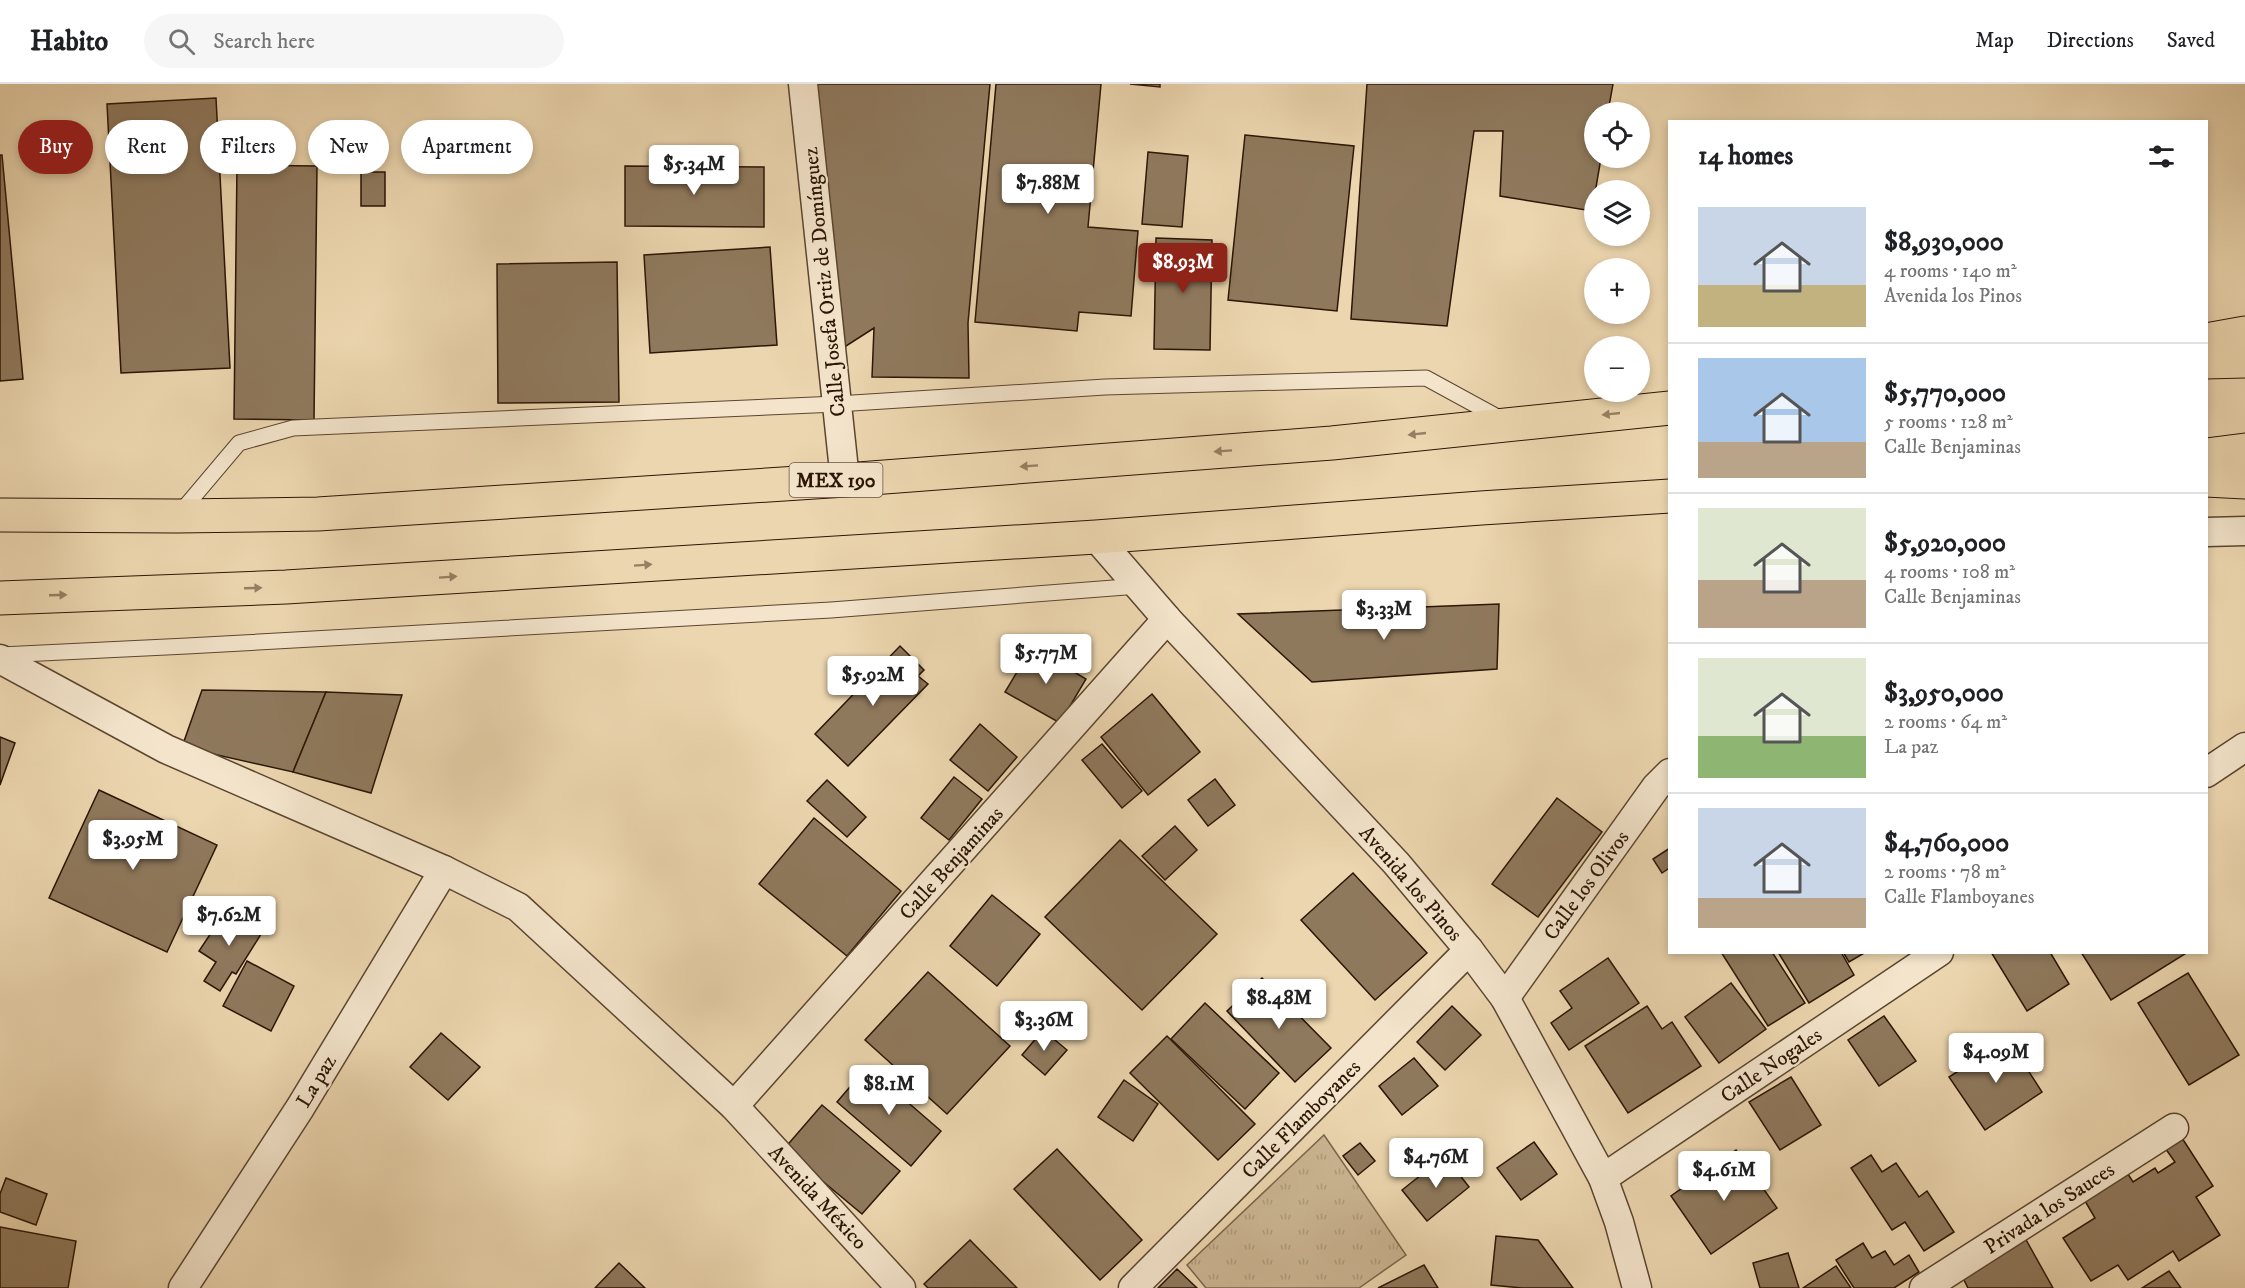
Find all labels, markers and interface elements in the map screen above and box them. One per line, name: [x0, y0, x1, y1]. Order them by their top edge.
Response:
search box: [144, 14, 564, 68]
text: Habito: [30, 24, 108, 59]
icon: search: [165, 25, 198, 58]
text: Search here: [213, 28, 315, 55]
text: Map: [1975, 28, 2014, 54]
text: Directions: [2047, 28, 2134, 54]
text: Saved: [2167, 28, 2215, 54]
map controls: [1584, 102, 1650, 402]
button: locate: [1584, 102, 1650, 168]
chip: Buy: [18, 120, 93, 174]
chip: Rent: [105, 120, 188, 174]
chip: Filters: [200, 120, 296, 174]
chip: New: [308, 120, 389, 174]
chip: Apartment: [401, 120, 533, 174]
text: 14 homes: [1698, 140, 1793, 173]
icon: filters: [2145, 140, 2178, 173]
pin: $5.34M: [645, 145, 743, 196]
street label: Calle Josefa Ortiz de Domínguez: [798, 146, 852, 418]
text: $5.34M: [663, 152, 725, 177]
pin: $7.88M: [999, 164, 1097, 215]
text: $7.88M: [1016, 171, 1080, 196]
button: layers: [1584, 180, 1650, 246]
text: $8,930,000: [1884, 226, 2004, 259]
icon: home: [1746, 231, 1818, 303]
pin: $8.93M: [1134, 243, 1232, 294]
text: $8.93M: [1152, 250, 1214, 275]
button: +: [1584, 258, 1650, 324]
text: 4 rooms · 140 m²: [1884, 259, 2017, 284]
text: Avenida los Pinos: [1884, 284, 2022, 309]
button: −: [1584, 336, 1650, 402]
text: $5,770,000: [1884, 377, 2006, 410]
icon: home: [1746, 382, 1818, 454]
one-way arrow: [1602, 409, 1621, 418]
text: 5 rooms · 128 m²: [1884, 410, 2013, 435]
one-way arrow: [1408, 429, 1427, 439]
text: Calle Benjaminas: [1884, 435, 2021, 460]
one-way arrow: [1214, 446, 1233, 456]
one-way arrow: [1019, 461, 1038, 471]
road number: MEX 190: [790, 463, 882, 497]
text: $5,920,000: [1884, 527, 2006, 560]
icon: home: [1746, 532, 1818, 604]
one-way arrow: [633, 560, 652, 570]
text: 4 rooms · 108 m²: [1884, 560, 2015, 585]
one-way arrow: [439, 572, 458, 582]
one-way arrow: [244, 584, 263, 593]
text: Calle Benjaminas: [1884, 585, 2021, 610]
pin: $3.33M: [1335, 590, 1433, 641]
one-way arrow: [49, 591, 68, 600]
text: $3.33M: [1356, 597, 1412, 622]
pin: $5.77M: [997, 634, 1095, 685]
text: $5.77M: [1014, 641, 1078, 666]
pin: $5.92M: [824, 656, 922, 707]
text: $5.92M: [841, 663, 905, 688]
text: $3,950,000: [1884, 677, 2004, 710]
icon: home: [1746, 682, 1818, 754]
text: 2 rooms · 64 m²: [1884, 710, 2007, 735]
text: La paz: [1884, 735, 1938, 760]
street label: Calle Benjaminas: [894, 802, 1009, 926]
pin: $3.95M: [84, 820, 182, 871]
street label: Avenida los Pinos: [1353, 820, 1468, 947]
street label: Calle los Olivos: [1538, 826, 1635, 946]
text: $3.95M: [102, 827, 164, 852]
text: $4,760,000: [1884, 827, 2009, 860]
icon: home: [1746, 832, 1818, 904]
text: 2 rooms · 78 m²: [1884, 860, 2006, 885]
text: Calle Flamboyanes: [1884, 885, 2034, 910]
pin: $7.62M: [180, 896, 278, 947]
text: $7.62M: [197, 903, 261, 928]
pin: $8.48M: [1230, 979, 1328, 1030]
text: $8.48M: [1246, 986, 1312, 1011]
pin: $3.36M: [995, 1001, 1093, 1052]
text: $3.36M: [1014, 1008, 1074, 1033]
street label: Calle Nogales: [1716, 1022, 1827, 1109]
pin: $4.09M: [1947, 1033, 2045, 1084]
text: $4.09M: [1963, 1040, 2029, 1065]
street label: La paz: [291, 1050, 343, 1113]
street label: Calle Flamboyanes: [1237, 1055, 1367, 1185]
pin: $8.1M: [847, 1065, 931, 1116]
text: $8.1M: [863, 1072, 915, 1097]
pin: $4.76M: [1387, 1138, 1485, 1189]
street label: Avenida México: [762, 1140, 872, 1255]
text: $4.76M: [1403, 1145, 1469, 1170]
pin: $4.61M: [1675, 1151, 1773, 1202]
street label: Privada los Sauces: [1979, 1157, 2120, 1261]
text: $4.61M: [1692, 1158, 1756, 1183]

